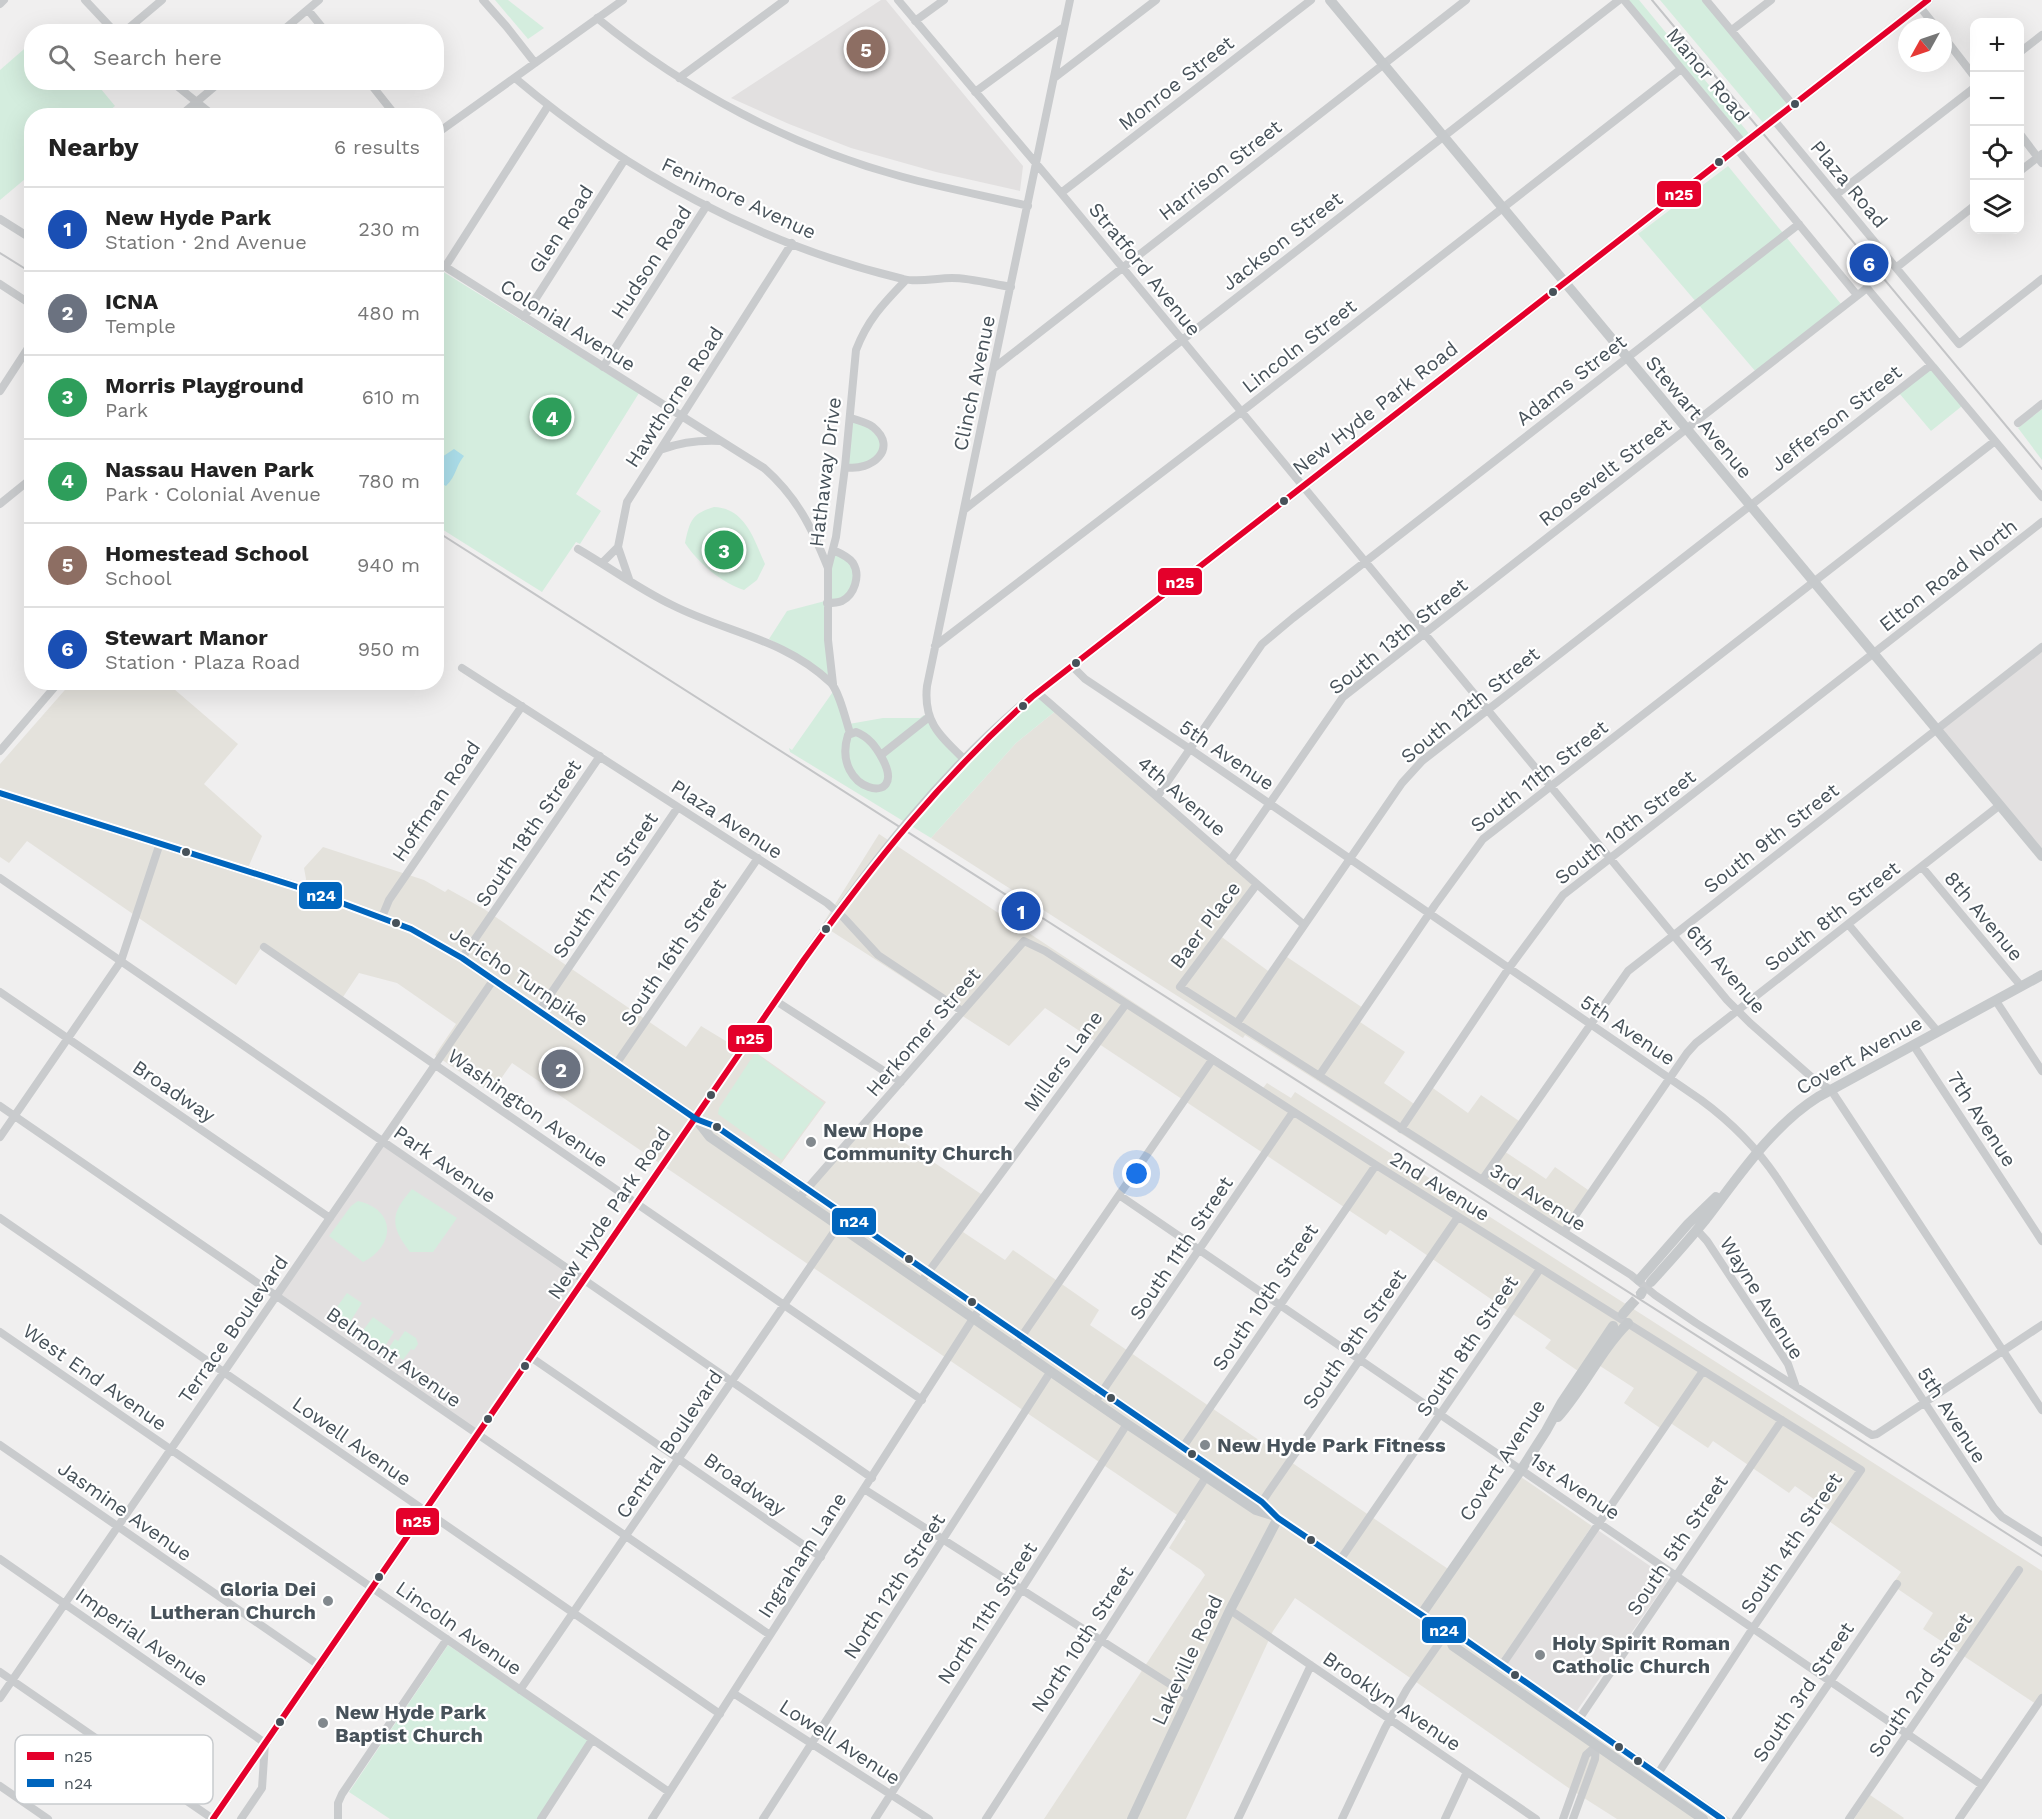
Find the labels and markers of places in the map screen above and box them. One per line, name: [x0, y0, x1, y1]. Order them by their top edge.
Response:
pin: 5: [846, 26, 886, 72]
unlabelled marker: [1789, 98, 1801, 110]
unlabelled marker: [1713, 156, 1725, 168]
pin: 6: [1850, 240, 1888, 286]
unlabelled marker: [1547, 286, 1559, 298]
pin: 4: [532, 394, 572, 440]
unlabelled marker: [1278, 495, 1290, 507]
pin: 3: [704, 528, 744, 572]
unlabelled marker: [1070, 657, 1082, 669]
unlabelled marker: [1017, 700, 1029, 712]
unlabelled marker: [180, 846, 192, 858]
pin: 1: [1002, 888, 1040, 934]
unlabelled marker: [390, 917, 402, 929]
unlabelled marker: [820, 923, 832, 935]
pin: 2: [542, 1046, 580, 1092]
unlabelled marker: [705, 1089, 717, 1101]
place label: New Hope Community Church: [823, 1118, 1013, 1165]
unlabelled marker: [711, 1121, 723, 1133]
marker: New Hope Community Church: [804, 1135, 818, 1149]
unlabelled marker: [903, 1253, 915, 1265]
unlabelled marker: [966, 1296, 978, 1308]
unlabelled marker: [519, 1360, 531, 1372]
unlabelled marker: [1105, 1392, 1117, 1404]
unlabelled marker: [482, 1413, 494, 1425]
place label: New Hyde Park Fitness: [1217, 1433, 1446, 1457]
marker: New Hyde Park Fitness: [1198, 1438, 1212, 1452]
unlabelled marker: [1186, 1448, 1198, 1460]
unlabelled marker: [1305, 1534, 1317, 1546]
unlabelled marker: [373, 1571, 385, 1583]
place label: Gloria Dei Lutheran Church: [150, 1577, 316, 1624]
marker: Gloria Dei Lutheran Church: [321, 1594, 335, 1608]
place label: Holy Spirit Roman Catholic Church: [1552, 1631, 1730, 1678]
marker: Holy Spirit Roman Catholic Church: [1533, 1648, 1547, 1662]
unlabelled marker: [1509, 1669, 1521, 1681]
place label: New Hyde Park Baptist Church: [335, 1700, 487, 1747]
unlabelled marker: [274, 1716, 286, 1728]
marker: New Hyde Park Baptist Church: [316, 1716, 330, 1730]
unlabelled marker: [1613, 1741, 1625, 1753]
unlabelled marker: [1632, 1755, 1644, 1767]

